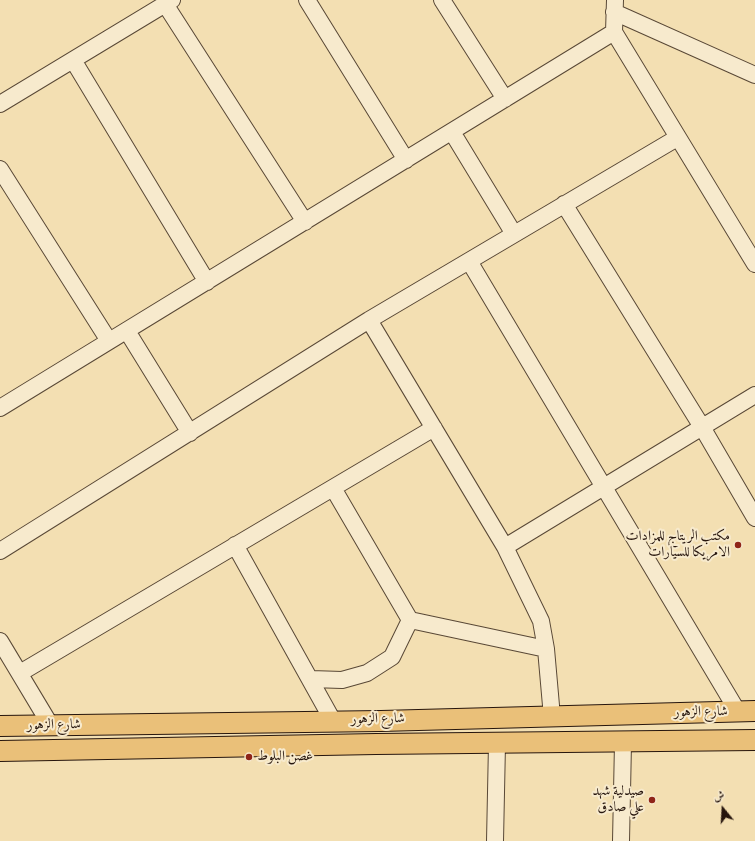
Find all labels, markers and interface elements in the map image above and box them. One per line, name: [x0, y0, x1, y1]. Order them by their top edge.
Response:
place label: مكتب الريتاج للمزادات الامريكا للسيارات: [626, 529, 730, 562]
marker: مكتب الريتاج للمزادات الامريكا للسيارات: [733, 540, 743, 550]
street label: شارع الزهور: [674, 704, 728, 722]
street label: شارع الزهور: [351, 711, 405, 729]
street label: شارع الزهور: [27, 717, 81, 735]
place label: غصن البلوط: [257, 749, 313, 765]
marker: غصن البلوط: [244, 752, 254, 762]
place label: صيدلية شهد علي صادق: [592, 784, 644, 816]
text: ش: [712, 788, 727, 806]
north arrow: [703, 789, 743, 829]
marker: صيدلية شهد علي صادق: [647, 795, 657, 805]

